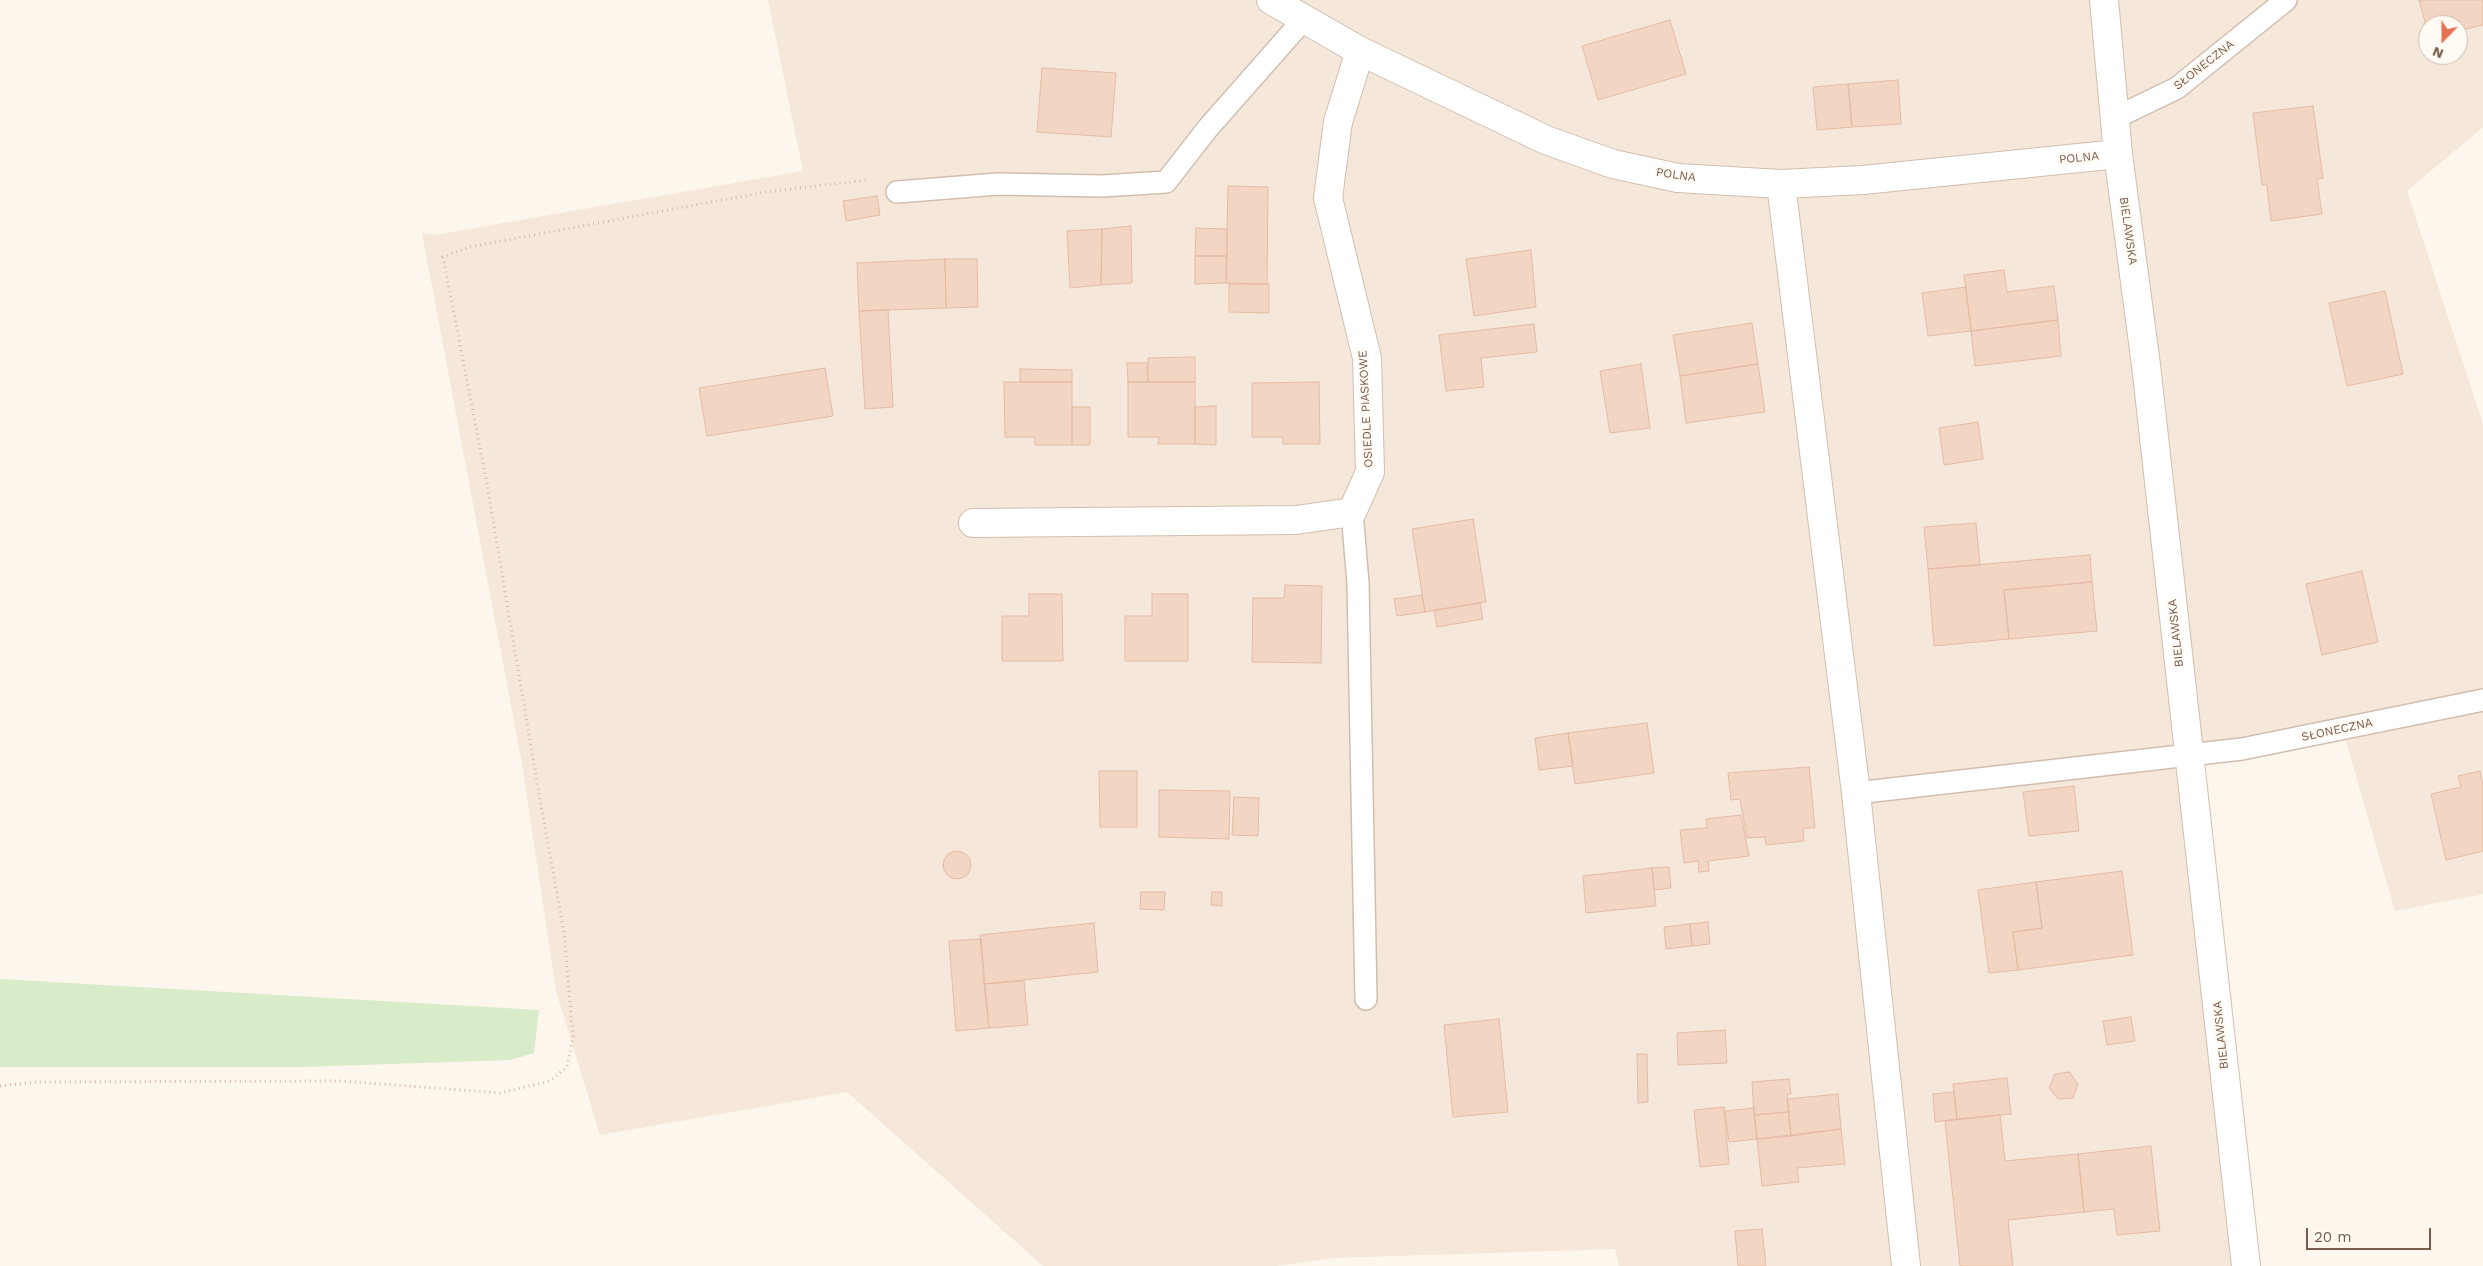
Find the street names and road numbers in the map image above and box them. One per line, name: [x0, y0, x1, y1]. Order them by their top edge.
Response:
street label: SŁONECZNA: [2171, 37, 2237, 93]
street label: POLNA: [2058, 149, 2100, 167]
street label: POLNA: [1655, 165, 1697, 185]
street label: BIELAWSKA: [2116, 196, 2140, 266]
street label: OSIEDLE PIASKOWE: [1356, 350, 1376, 468]
street label: BIELAWSKA: [2165, 598, 2187, 668]
street label: SŁONECZNA: [2300, 715, 2374, 745]
street label: BIELAWSKA: [2210, 1000, 2232, 1070]

